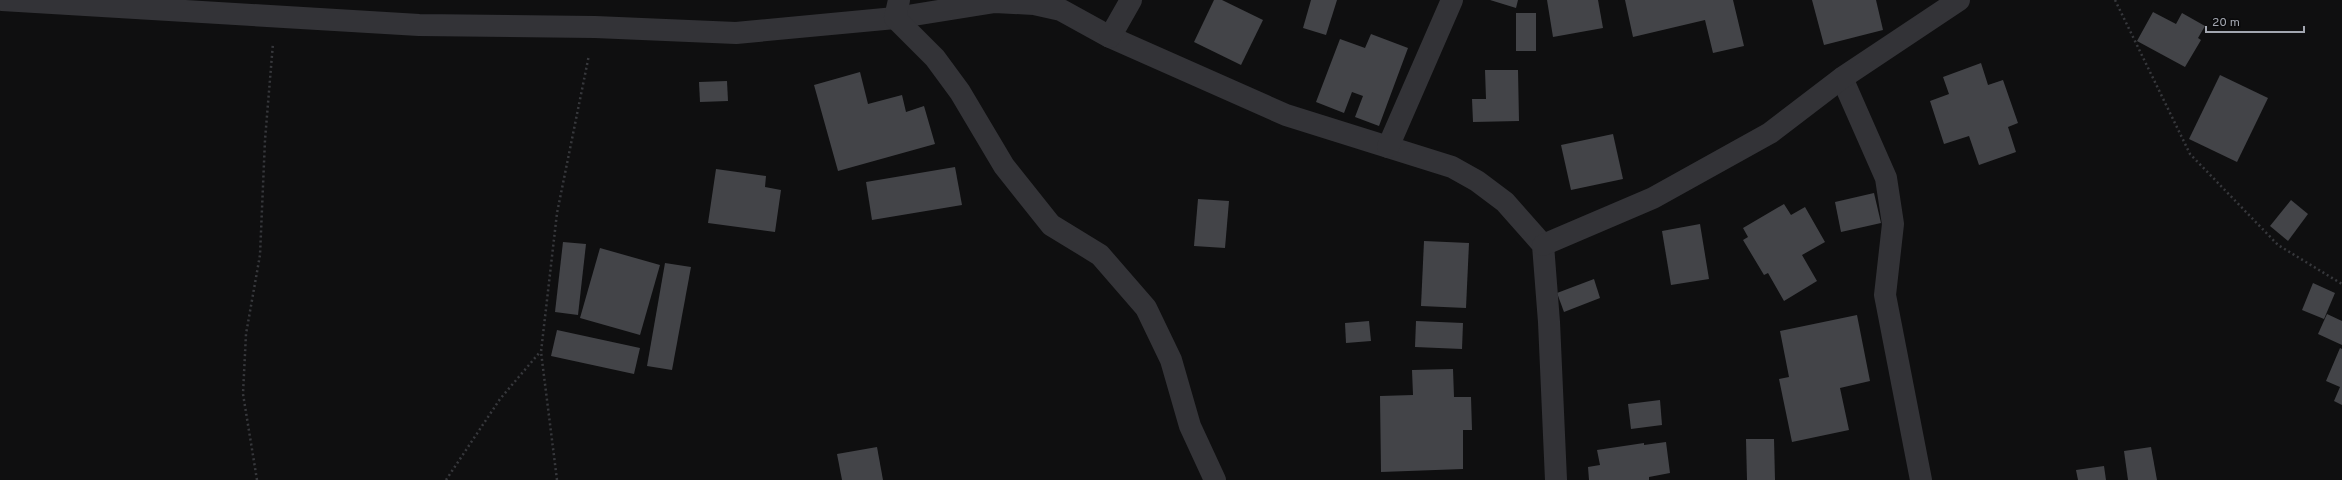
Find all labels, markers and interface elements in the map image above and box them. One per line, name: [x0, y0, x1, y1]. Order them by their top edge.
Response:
scale bar: [2206, 8, 2304, 34]
text: 20 m: [2212, 15, 2240, 31]

